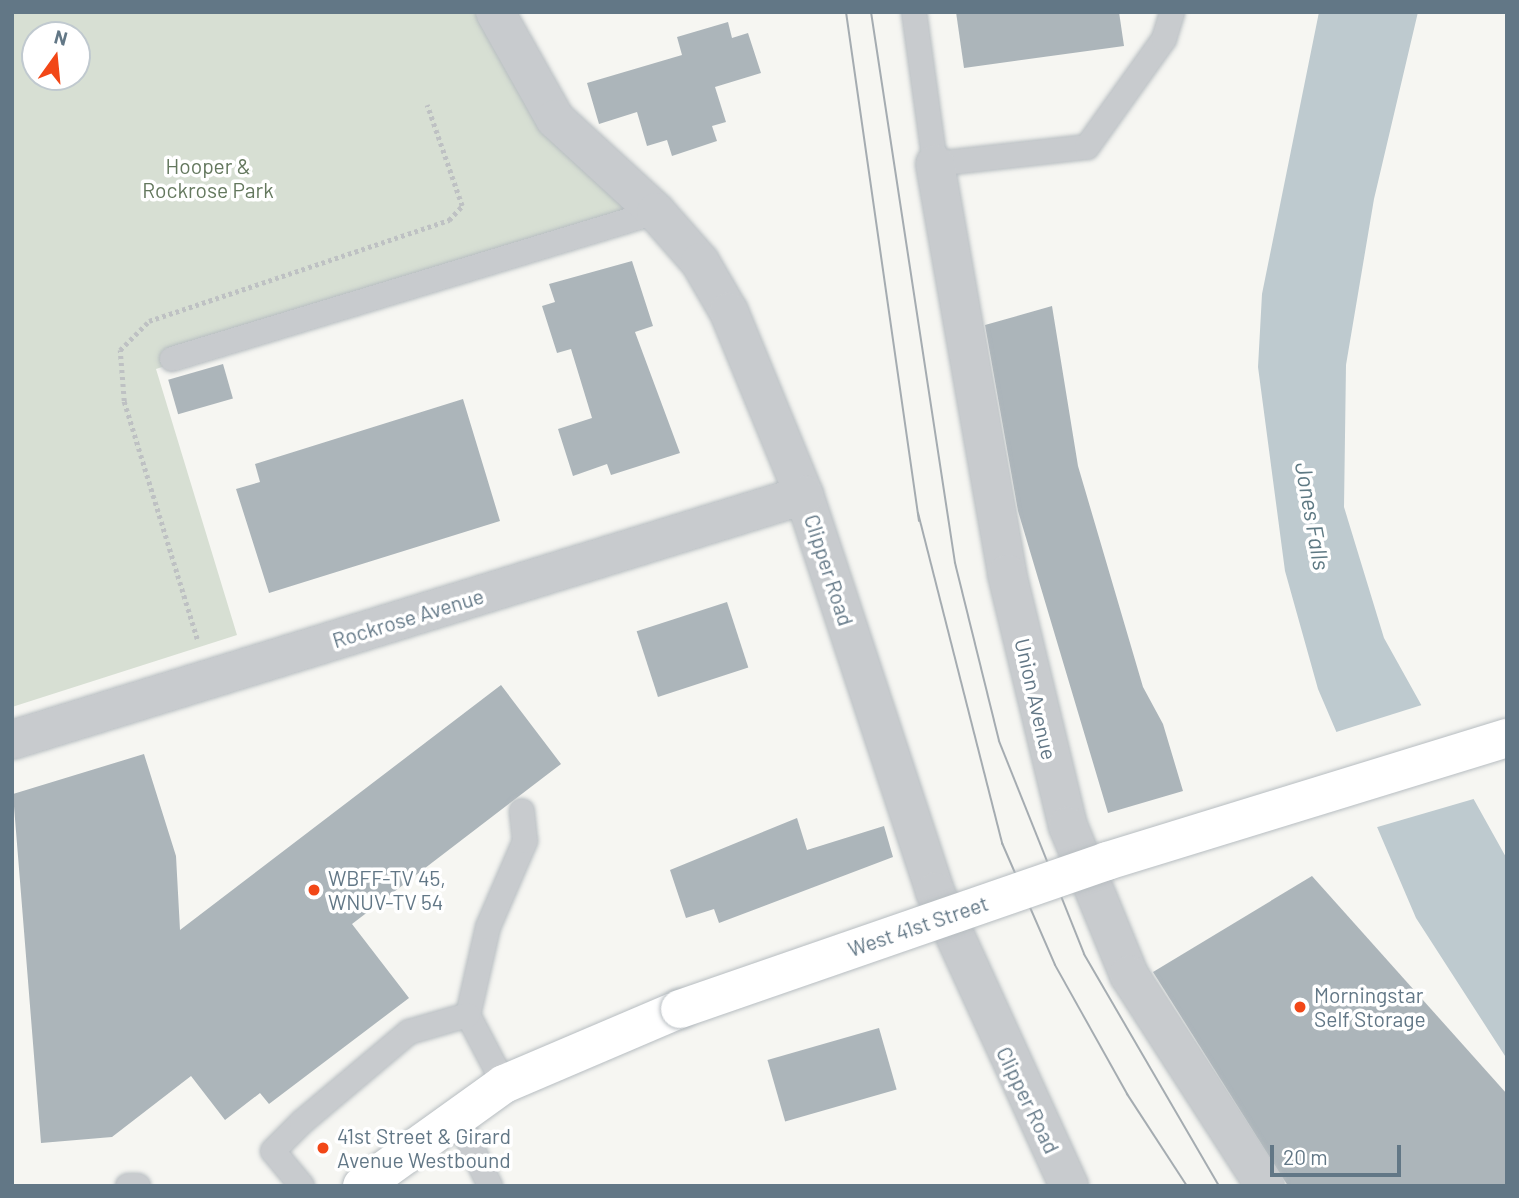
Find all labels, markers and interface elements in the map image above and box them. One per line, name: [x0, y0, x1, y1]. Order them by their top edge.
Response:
north arrow: [21, 21, 91, 91]
text: N: [52, 24, 70, 50]
park label: Hooper & Rockrose Park: [142, 153, 274, 203]
water label: Jones Falls: [1290, 460, 1336, 572]
street label: Clipper Road: [799, 511, 859, 629]
street label: Rockrose Avenue: [329, 583, 487, 653]
street label: Union Avenue: [1010, 636, 1062, 762]
place label: WBFF-TV 45, WNUV-TV 54: [328, 865, 446, 915]
marker: WBFF-TV 45, WNUV-TV 54: [306, 882, 322, 898]
street label: West 41st Street: [845, 890, 991, 962]
place label: Morningstar Self Storage: [1314, 982, 1426, 1032]
marker: Morningstar Self Storage: [1292, 999, 1308, 1015]
street label: Clipper Road: [991, 1043, 1065, 1157]
place label: 41st Street & Girard Avenue Westbound: [337, 1123, 511, 1173]
scale bar: [1274, 1132, 1405, 1176]
marker: 41st Street & Girard Avenue Westbound: [315, 1140, 331, 1156]
text: 20 m: [1283, 1144, 1328, 1169]

